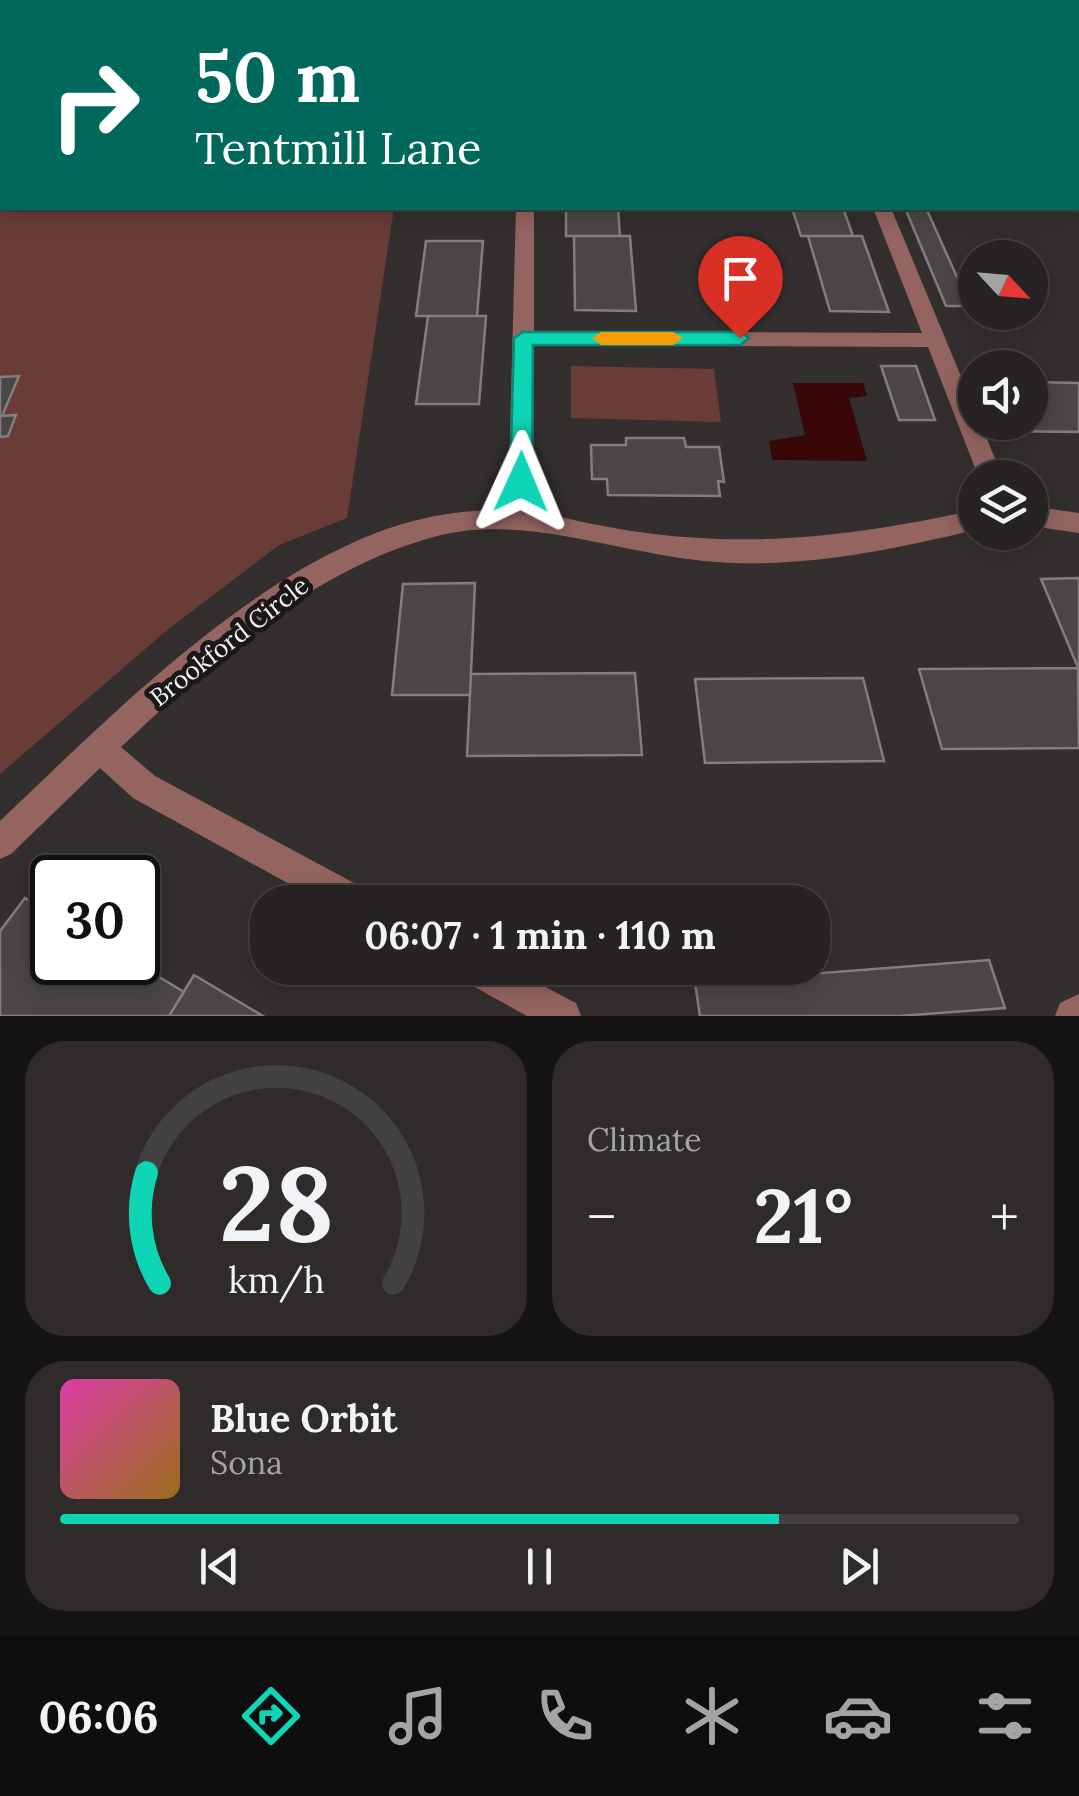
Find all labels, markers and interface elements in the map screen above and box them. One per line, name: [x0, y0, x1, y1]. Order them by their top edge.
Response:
text: 50 m: [195, 32, 360, 121]
icon: right: [30, 40, 160, 170]
text: Tentmill Lane: [195, 119, 481, 176]
pin: [698, 236, 783, 339]
north arrow: [958, 240, 1048, 330]
map controls: [958, 240, 1048, 550]
icon: arrive: [713, 251, 768, 306]
button: sound: [958, 350, 1048, 440]
position arrow: [469, 430, 573, 534]
button: layers: [958, 460, 1048, 550]
street label: Brookford Circle: [143, 569, 315, 713]
speed limit sign: 30: [30, 855, 160, 985]
text: 06:07 · 1 min · 110 m: [364, 911, 716, 959]
text: Climate: [587, 1119, 702, 1160]
text: 28: [219, 1136, 333, 1269]
text: 21°: [753, 1168, 853, 1264]
text: −: [587, 1182, 616, 1252]
text: +: [990, 1182, 1019, 1252]
text: km/h: [228, 1257, 324, 1303]
text: Blue Orbit: [210, 1394, 397, 1442]
text: Sona: [210, 1442, 283, 1483]
icon: previous: [192, 1539, 247, 1594]
icon: pause: [512, 1539, 567, 1594]
icon: next: [832, 1539, 887, 1594]
icon: directions: [236, 1681, 306, 1751]
icon: music: [383, 1681, 453, 1751]
icon: phone: [530, 1681, 600, 1751]
icon: climate: [677, 1681, 747, 1751]
icon: car: [823, 1681, 893, 1751]
icon: filters: [970, 1681, 1040, 1751]
text: 06:06: [38, 1688, 159, 1745]

